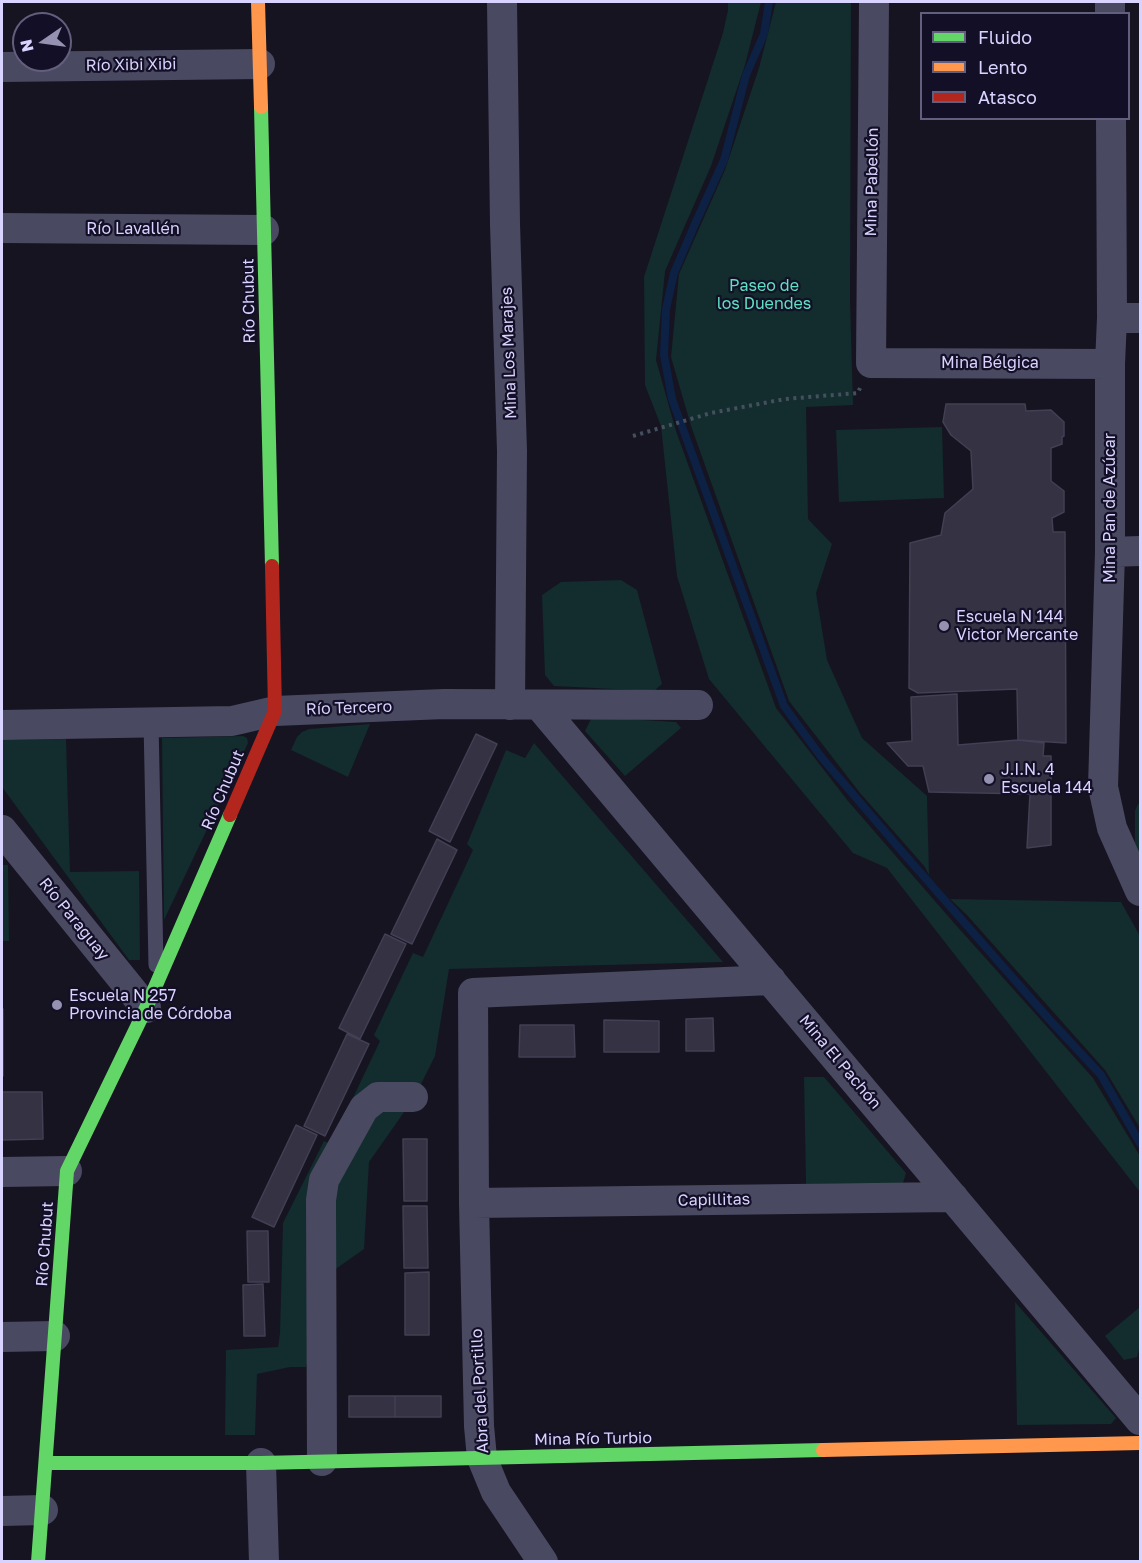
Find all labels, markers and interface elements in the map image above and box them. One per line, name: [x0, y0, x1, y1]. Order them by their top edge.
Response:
north arrow: [12, 12, 72, 72]
legend: [920, 12, 1130, 120]
text: Fluido: [978, 26, 1032, 48]
text: N: [15, 37, 38, 54]
street label: Río Xibi Xibi: [85, 55, 177, 75]
text: Lento: [978, 56, 1027, 78]
text: Atasco: [978, 86, 1037, 108]
street label: Mina Pabellón: [861, 127, 883, 237]
street label: Río Lavallén: [86, 219, 180, 239]
street label: Río Chubut: [239, 258, 259, 344]
park label: Paseo de los Duendes: [717, 276, 811, 314]
street label: Mina Los Marajes: [497, 287, 521, 419]
street label: Mina Bélgica: [941, 353, 1039, 373]
street label: Mina Pan de Azúcar: [1100, 433, 1120, 583]
place label: Escuela N 144 Victor Mercante: [956, 607, 1078, 645]
marker: Escuela N 144 Victor Mercante: [937, 619, 951, 633]
street label: Río Tercero: [306, 697, 392, 719]
street label: Río Chubut: [198, 747, 248, 833]
place label: J.I.N. 4 Escuela 144: [1001, 760, 1092, 798]
marker: J.I.N. 4 Escuela 144: [982, 772, 996, 786]
street label: Río Paraguay: [35, 874, 113, 964]
place label: Escuela N 257 Provincia de Córdoba: [69, 986, 232, 1024]
marker: Escuela N 257 Provincia de Córdoba: [50, 998, 64, 1012]
street label: Mina El Pachón: [795, 1011, 885, 1113]
street label: Capillitas: [678, 1190, 750, 1210]
street label: Río Chubut: [32, 1201, 58, 1287]
street label: Abra del Portillo: [467, 1328, 493, 1454]
street label: Mina Río Turbio: [534, 1428, 652, 1450]

